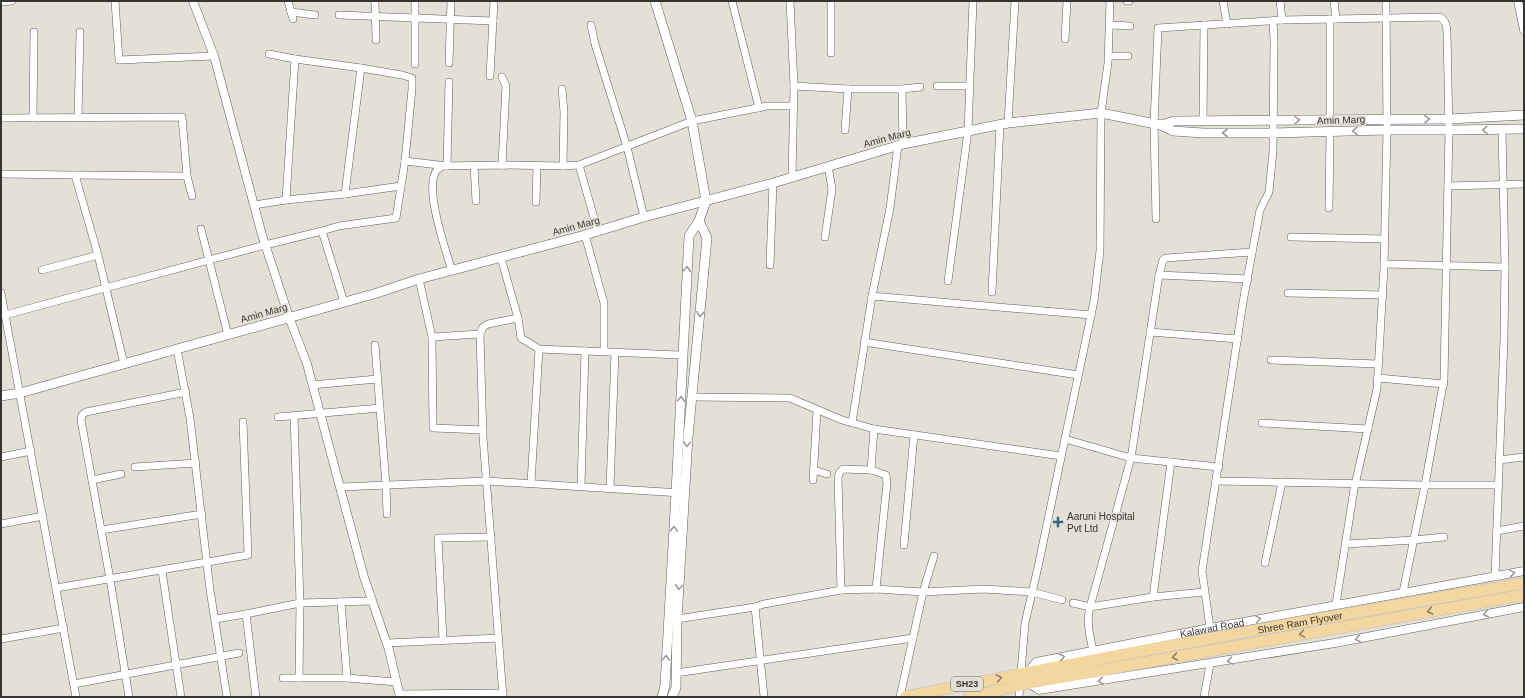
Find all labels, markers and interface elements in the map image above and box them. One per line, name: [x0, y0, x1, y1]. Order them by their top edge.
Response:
street label: Amin Marg: [1317, 114, 1365, 126]
one-way arrow: [1424, 115, 1430, 123]
one-way arrow: [1294, 116, 1300, 124]
street label: Amin Marg: [862, 126, 912, 150]
one-way arrow: [1482, 126, 1488, 134]
one-way arrow: [1352, 127, 1358, 135]
one-way arrow: [1222, 129, 1228, 137]
street label: Amin Marg: [551, 214, 601, 238]
one-way arrow: [683, 266, 691, 272]
street label: Amin Marg: [239, 301, 289, 325]
one-way arrow: [696, 311, 705, 317]
one-way arrow: [676, 396, 685, 402]
one-way arrow: [683, 441, 692, 447]
place label: Aaruni Hospital Pvt Ltd: [1067, 511, 1135, 534]
marker: Aaruni Hospital Pvt Ltd: [1052, 516, 1064, 528]
one-way arrow: [670, 526, 678, 532]
one-way arrow: [1509, 569, 1515, 578]
one-way arrow: [674, 584, 683, 591]
one-way arrow: [1427, 606, 1434, 615]
street label: Shree Ram Flyover: [1257, 609, 1344, 635]
one-way arrow: [1482, 609, 1489, 618]
one-way arrow: [1255, 615, 1262, 623]
street label: Kalawad Road: [1179, 616, 1245, 639]
one-way arrow: [1299, 629, 1306, 638]
one-way arrow: [1355, 634, 1361, 643]
one-way arrow: [1171, 653, 1178, 661]
one-way arrow: [1059, 654, 1065, 662]
one-way arrow: [662, 655, 671, 661]
one-way arrow: [1227, 656, 1233, 665]
one-way arrow: [995, 674, 1002, 683]
one-way arrow: [1098, 676, 1105, 685]
road number: SH23: [951, 677, 983, 691]

